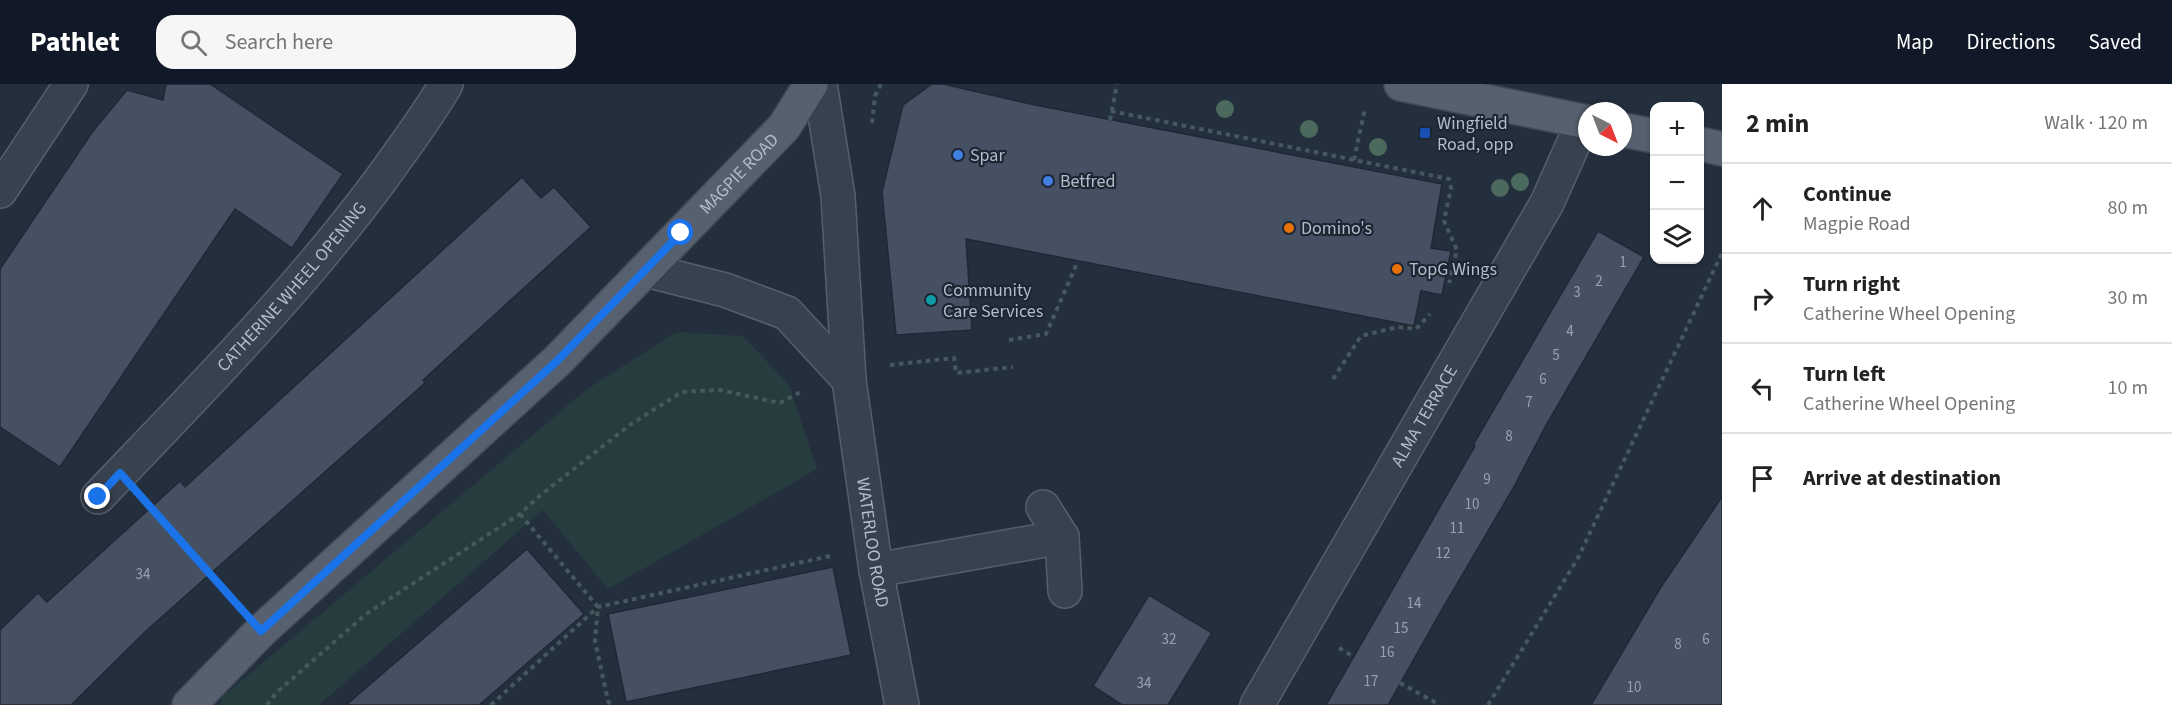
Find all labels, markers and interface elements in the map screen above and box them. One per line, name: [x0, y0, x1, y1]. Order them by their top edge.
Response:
search box: [156, 15, 576, 69]
text: Pathlet: [30, 22, 120, 62]
icon: search: [177, 26, 210, 59]
text: Search here: [225, 26, 333, 58]
text: Map: [1896, 27, 1934, 57]
text: Directions: [1967, 27, 2055, 57]
text: Saved: [2088, 27, 2142, 57]
north arrow: [1578, 102, 1632, 156]
map controls: [1650, 102, 1704, 264]
button: +: [1650, 102, 1704, 156]
text: 2 min: [1746, 105, 1809, 142]
text: Walk · 120 m: [2044, 109, 2148, 137]
place label: Wingfield Road, opp: [1437, 111, 1513, 157]
marker: Wingfield Road, opp: [1418, 126, 1432, 140]
street label: MAGPIE ROAD: [694, 128, 785, 220]
place label: Spar: [970, 143, 1005, 168]
marker: Spar: [951, 148, 965, 162]
button: −: [1650, 156, 1704, 210]
place label: Betfred: [1060, 169, 1116, 194]
marker: Betfred: [1041, 174, 1055, 188]
text: Continue: [1803, 178, 1892, 210]
icon: ahead: [1746, 192, 1779, 225]
text: 80 m: [2108, 194, 2148, 222]
street label: CATHERINE WHEEL OPENING: [211, 197, 373, 378]
button: layers: [1650, 210, 1704, 264]
text: Magpie Road: [1803, 210, 1911, 238]
place label: Domino's: [1301, 216, 1372, 241]
route start: [667, 219, 693, 245]
marker: Domino's: [1282, 221, 1296, 235]
house number: 1: [1619, 252, 1627, 273]
place label: TopG Wings: [1409, 257, 1497, 282]
marker: TopG Wings: [1390, 262, 1404, 276]
text: Turn right: [1803, 268, 1900, 300]
house number: 2: [1595, 271, 1603, 292]
place label: Community Care Services: [943, 278, 1043, 324]
house number: 3: [1573, 282, 1581, 303]
icon: right: [1746, 282, 1779, 315]
text: 30 m: [2108, 284, 2148, 312]
marker: Community Care Services: [924, 293, 938, 307]
text: Catherine Wheel Opening: [1803, 300, 2015, 328]
house number: 4: [1566, 321, 1574, 342]
house number: 5: [1552, 345, 1560, 366]
text: Turn left: [1803, 358, 1885, 390]
street label: ALMA TERRACE: [1385, 360, 1464, 472]
house number: 6: [1539, 369, 1547, 390]
icon: left: [1746, 372, 1779, 405]
text: 10 m: [2108, 374, 2148, 402]
text: Catherine Wheel Opening: [1803, 390, 2015, 418]
house number: 7: [1525, 392, 1533, 413]
house number: 8: [1505, 426, 1513, 447]
icon: arrive: [1746, 462, 1779, 495]
text: Arrive at destination: [1803, 462, 2001, 494]
house number: 9: [1483, 469, 1491, 490]
street label: WATERLOO ROAD: [850, 476, 895, 610]
route end: [84, 483, 110, 509]
house number: 10: [1465, 494, 1479, 515]
house number: 11: [1450, 518, 1464, 539]
house number: 12: [1436, 543, 1450, 564]
house number: 34: [136, 564, 151, 585]
house number: 14: [1407, 593, 1422, 614]
house number: 15: [1394, 618, 1408, 639]
house number: 32: [1162, 629, 1176, 650]
house number: 6: [1702, 629, 1710, 650]
house number: 8: [1674, 634, 1682, 655]
house number: 16: [1380, 642, 1394, 663]
house number: 17: [1364, 671, 1378, 692]
house number: 34: [1137, 673, 1152, 694]
house number: 10: [1627, 677, 1641, 698]

